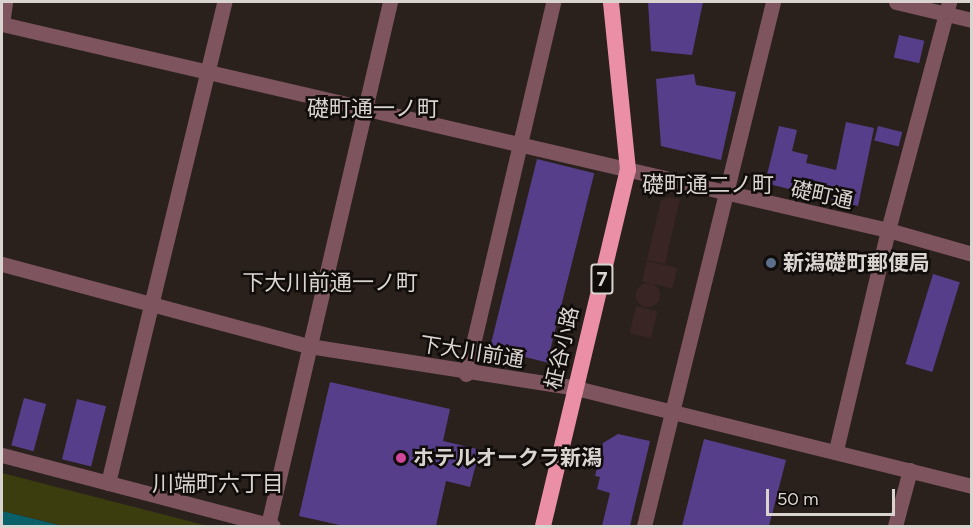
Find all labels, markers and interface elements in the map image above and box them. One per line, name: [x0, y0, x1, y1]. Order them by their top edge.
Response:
district label: 礎町通一ノ町: [307, 96, 439, 122]
district label: 礎町通二ノ町: [642, 172, 774, 198]
street label: 礎町通: [789, 176, 855, 214]
place label: 新潟礎町郵便局: [783, 250, 930, 276]
marker: 新潟礎町郵便局: [764, 256, 778, 270]
road number: 7: [590, 262, 614, 296]
district label: 下大川前通一ノ町: [242, 270, 418, 296]
street label: 柾谷小路: [540, 304, 584, 392]
street label: 下大川前通: [418, 331, 526, 373]
place label: ホテルオークラ新潟: [413, 445, 602, 471]
marker: ホテルオークラ新潟: [394, 451, 408, 465]
district label: 川端町六丁目: [152, 471, 284, 497]
scale bar: [769, 477, 898, 515]
text: 50 m: [777, 488, 819, 510]

